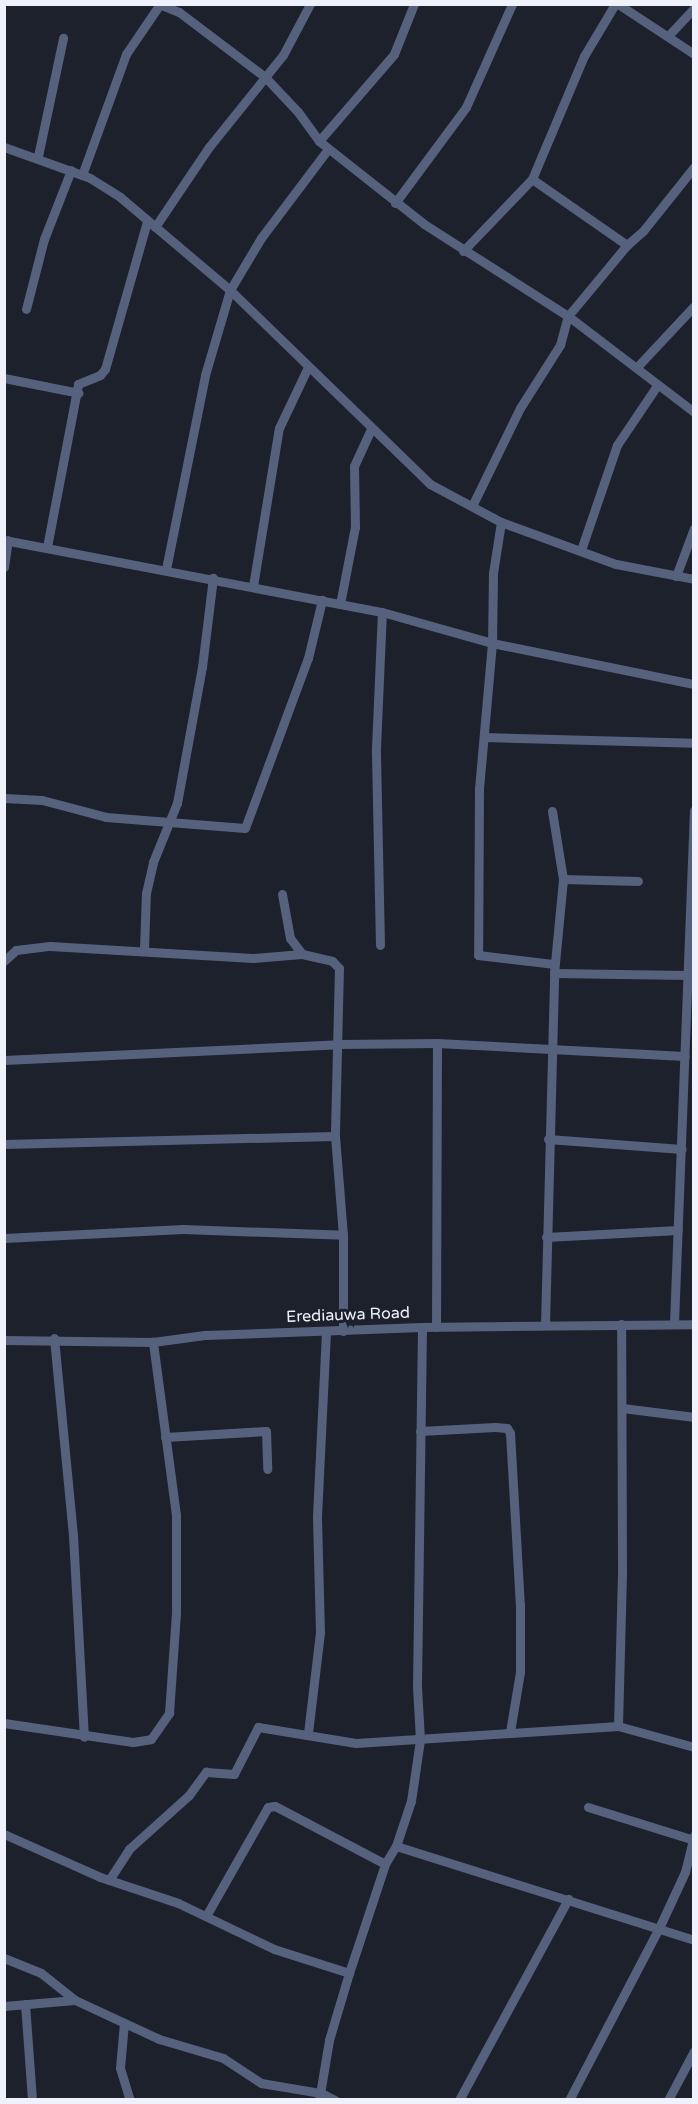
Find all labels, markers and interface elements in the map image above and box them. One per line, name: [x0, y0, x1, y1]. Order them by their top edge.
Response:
street label: Erediauwa Road: [286, 1303, 410, 1327]

